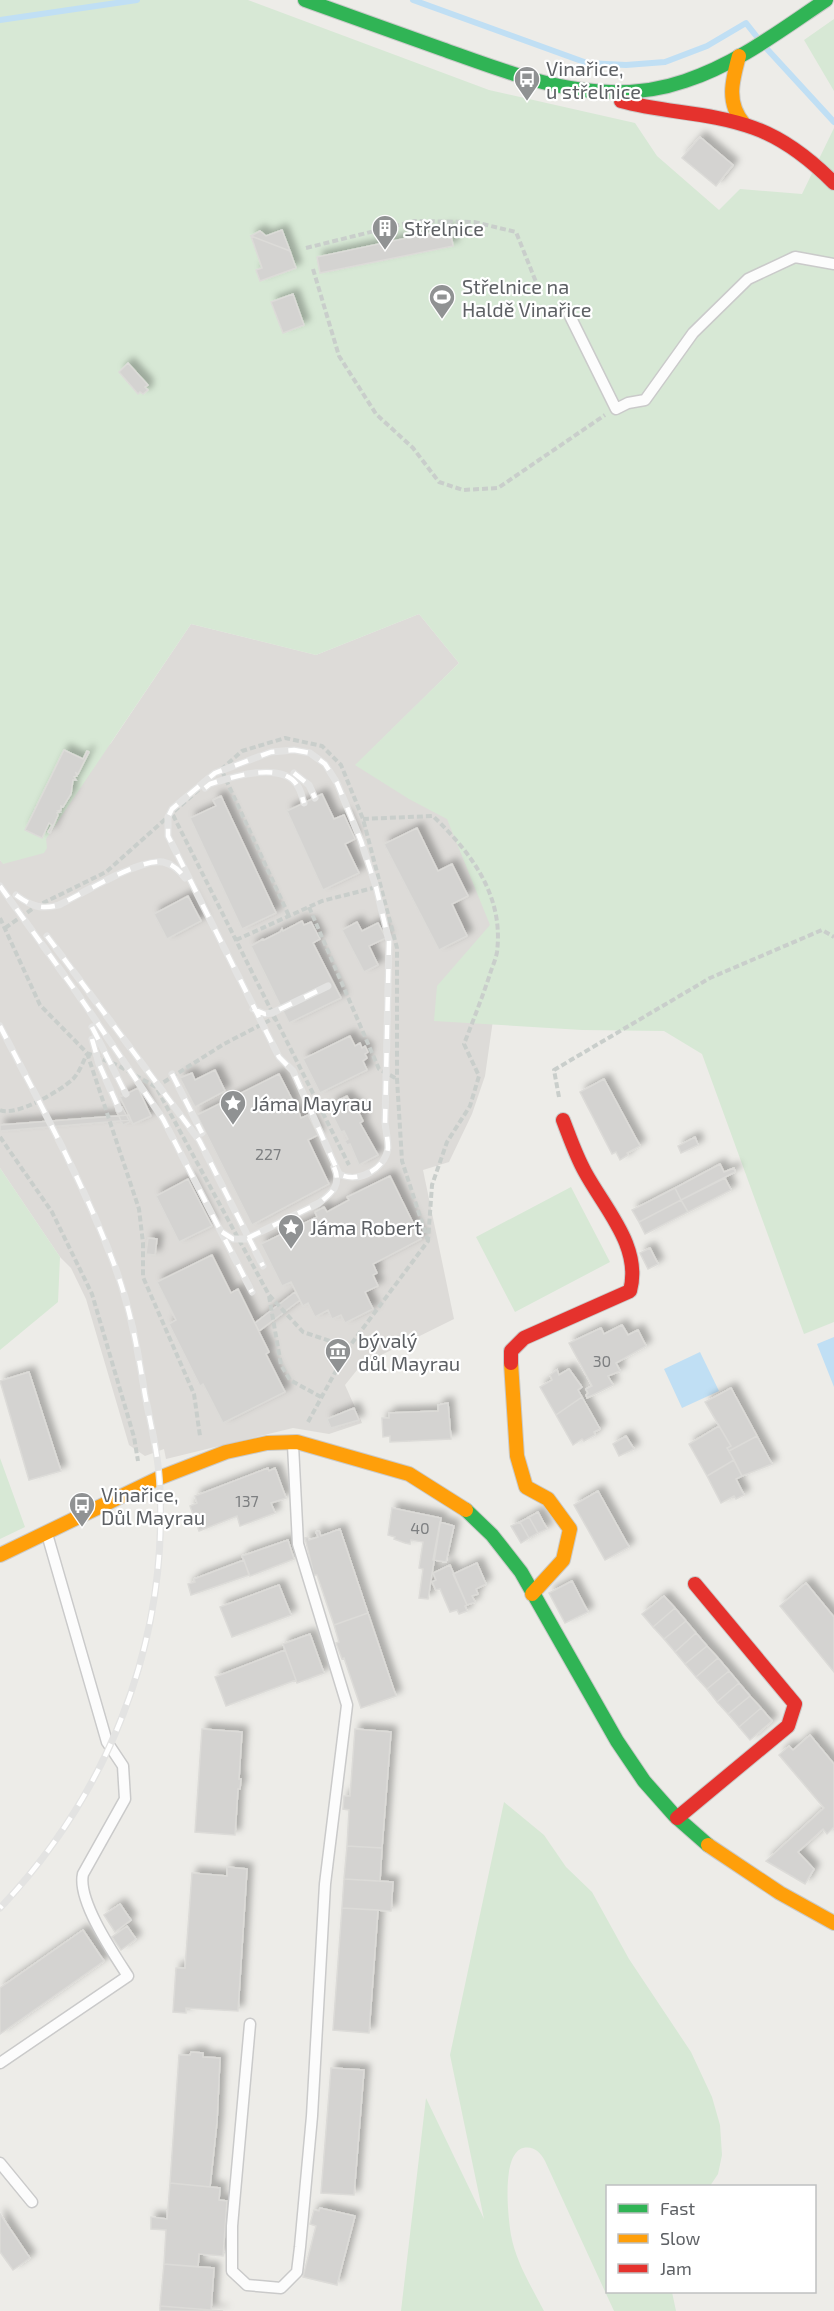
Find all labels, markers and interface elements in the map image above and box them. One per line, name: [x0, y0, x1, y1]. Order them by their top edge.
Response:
place label: Vinařice, u střelnice: [546, 56, 641, 103]
bus stop icon: Vinařice, u střelnice: [512, 64, 542, 102]
building icon: Střelnice: [370, 213, 400, 251]
place label: Střelnice: [404, 216, 484, 240]
place label: Střelnice na Haldě Vinařice: [462, 274, 592, 321]
sports icon: Střelnice na Haldě Vinařice: [427, 282, 457, 320]
place icon: Jáma Mayrau: [218, 1088, 248, 1126]
place label: Jáma Mayrau: [252, 1091, 372, 1115]
house number: 227: [255, 1144, 281, 1163]
place icon: Jáma Robert: [276, 1212, 306, 1250]
place label: Jáma Robert: [310, 1215, 423, 1239]
place label: bývalý důl Mayrau: [358, 1328, 460, 1375]
museum icon: bývalý důl Mayrau: [323, 1336, 353, 1374]
house number: 30: [593, 1351, 611, 1370]
place label: Vinařice, Důl Mayrau: [101, 1482, 205, 1529]
bus stop icon: Vinařice, Důl Mayrau: [67, 1490, 97, 1528]
house number: 137: [235, 1491, 259, 1510]
house number: 40: [410, 1518, 430, 1537]
legend: [606, 2185, 816, 2293]
text: Fast: [660, 2197, 695, 2219]
text: Slow: [660, 2227, 701, 2249]
text: Jam: [660, 2257, 692, 2279]

